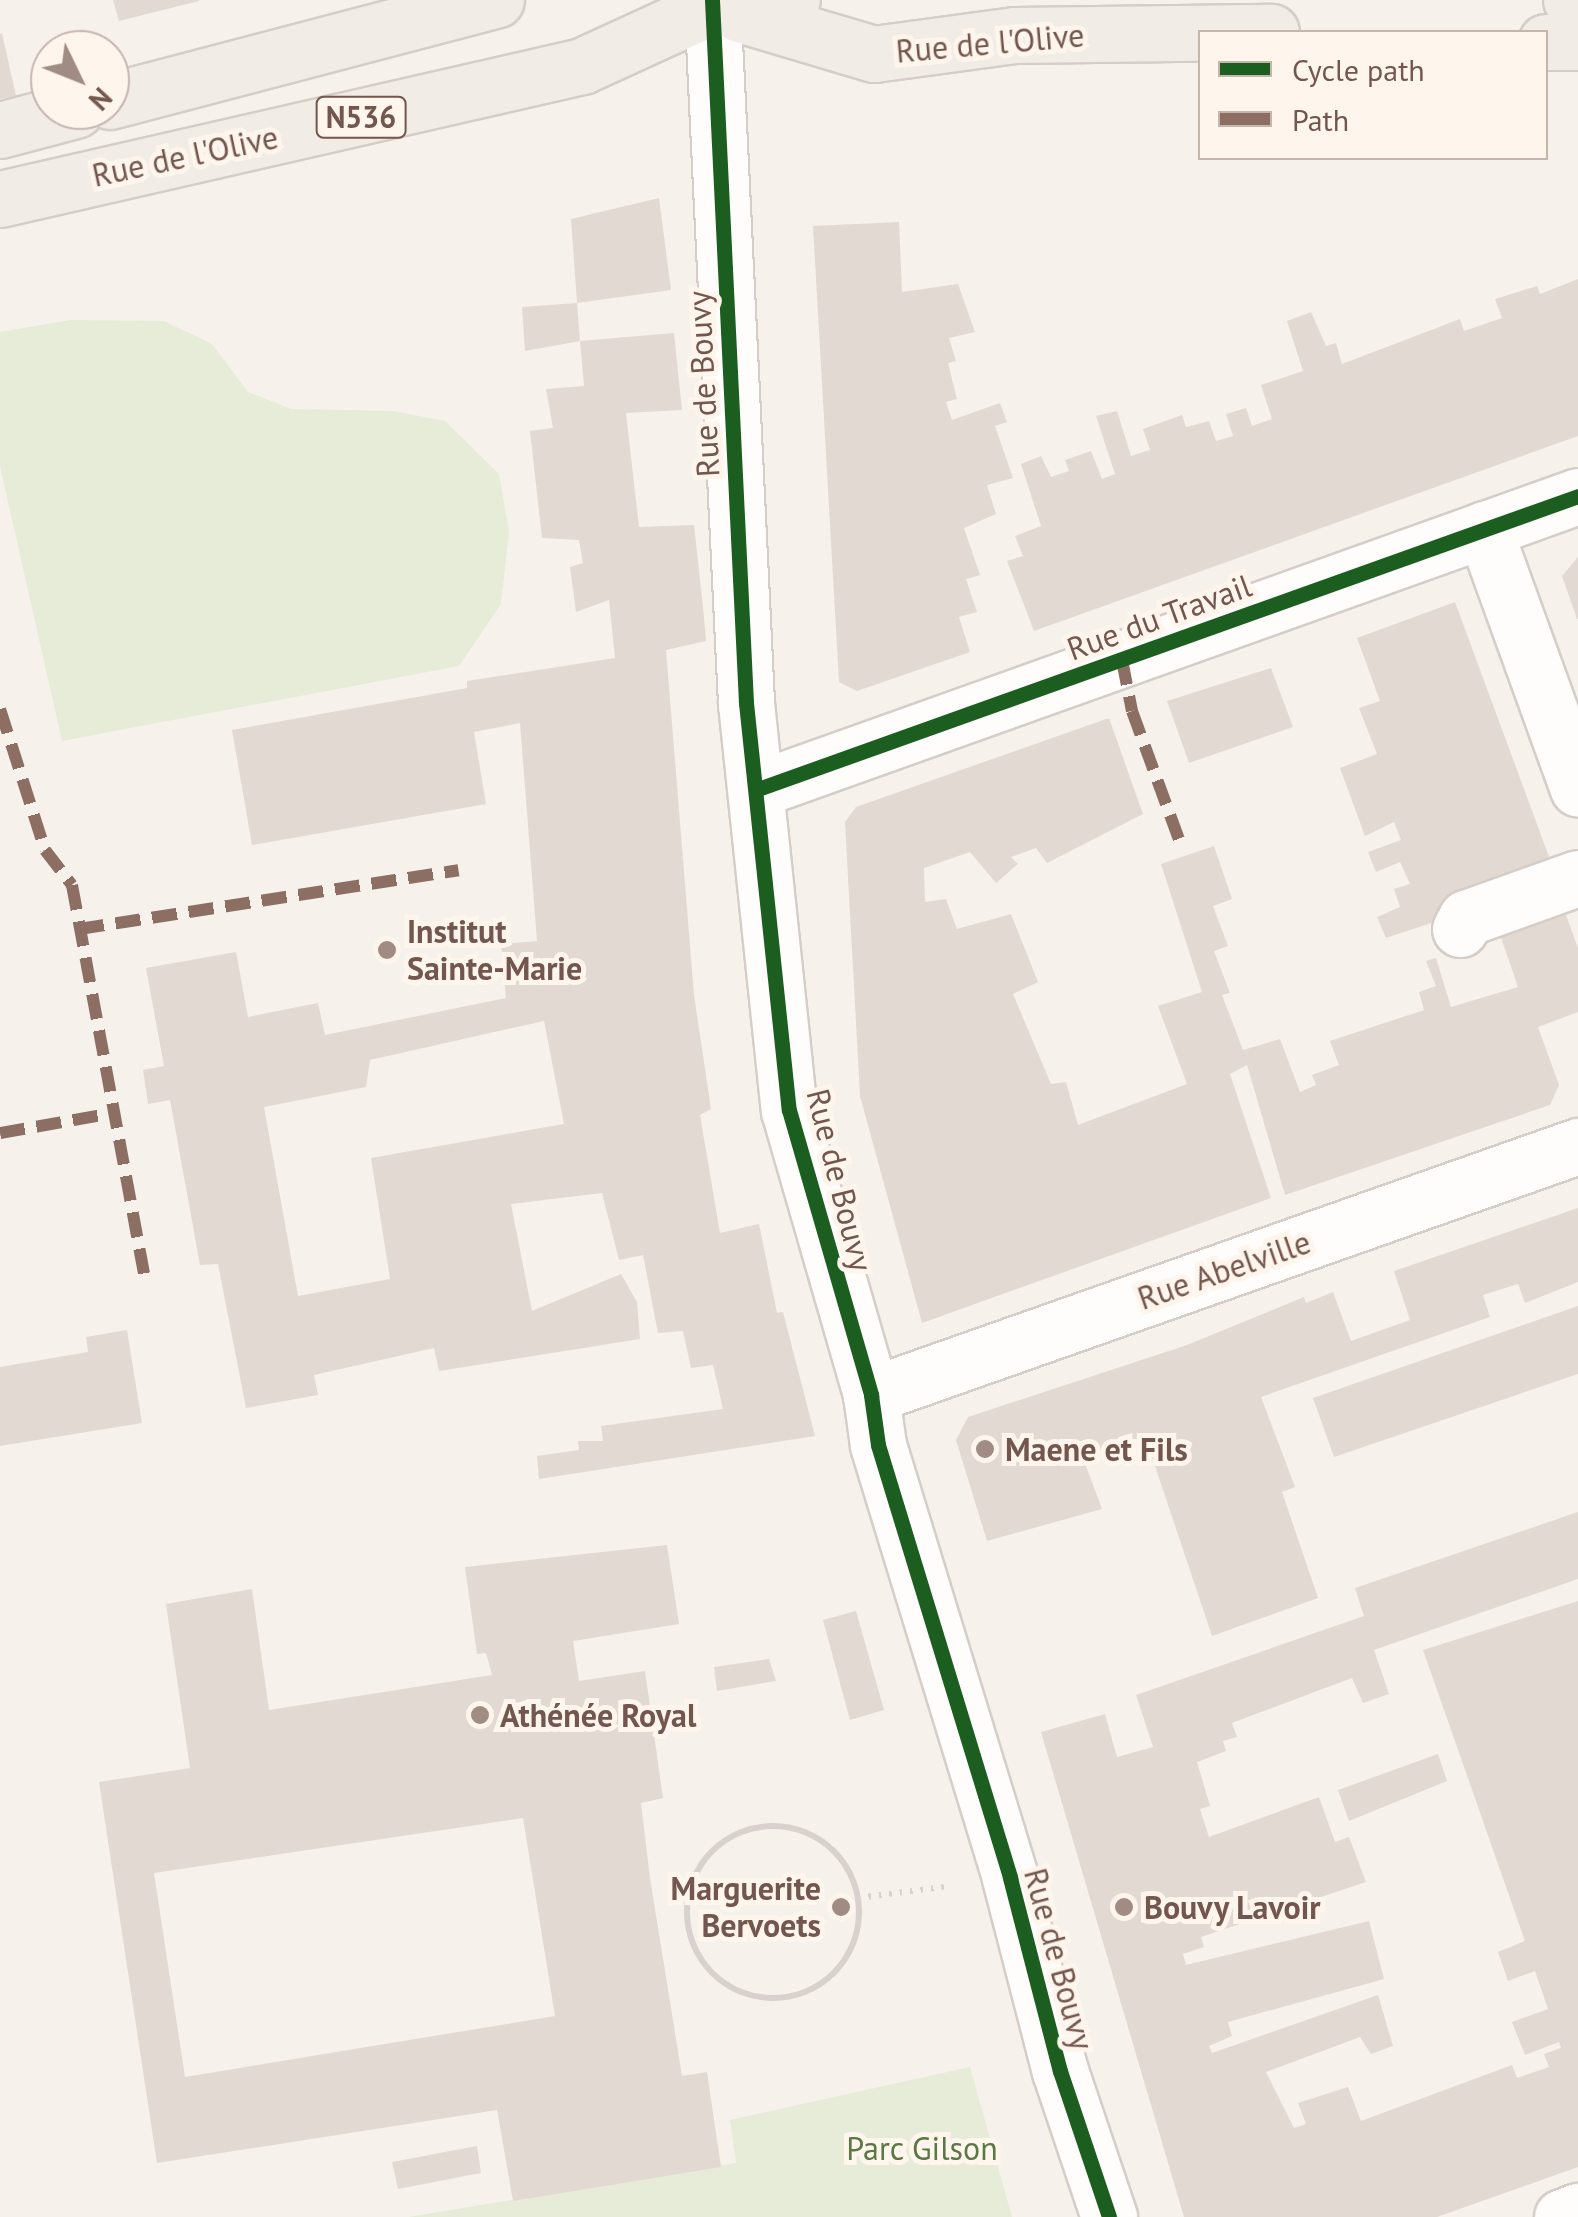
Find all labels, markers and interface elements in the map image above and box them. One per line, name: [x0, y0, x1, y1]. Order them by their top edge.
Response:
street label: Rue de l'Olive: [894, 16, 1086, 70]
north arrow: [30, 30, 130, 130]
legend: [1198, 30, 1548, 160]
text: Cycle path: [1292, 50, 1425, 89]
text: N: [81, 80, 121, 119]
road number: N536: [314, 92, 408, 142]
text: Path: [1292, 100, 1349, 139]
street label: Rue de l'Olive: [89, 118, 281, 194]
street label: Rue de Bouvy: [679, 290, 727, 478]
street label: Rue du Travail: [1061, 566, 1257, 668]
place label: Institut Sainte-Marie: [407, 913, 582, 988]
marker: Institut Sainte-Marie: [376, 939, 398, 961]
street label: Rue de Bouvy: [799, 1085, 881, 1275]
street label: Rue Abelville: [1132, 1222, 1316, 1318]
place label: Maene et Fils: [1005, 1430, 1188, 1468]
marker: Maene et Fils: [974, 1438, 996, 1460]
place label: Athénée Royal: [500, 1696, 696, 1734]
marker: Athénée Royal: [469, 1704, 491, 1726]
street label: Rue de Bouvy: [1016, 1864, 1102, 2054]
place label: Marguerite Bervoets: [671, 1870, 821, 1945]
place label: Bouvy Lavoir: [1144, 1888, 1322, 1926]
marker: Marguerite Bervoets: [830, 1896, 852, 1918]
marker: Bouvy Lavoir: [1113, 1896, 1135, 1918]
park label: Parc Gilson: [846, 2129, 998, 2167]

